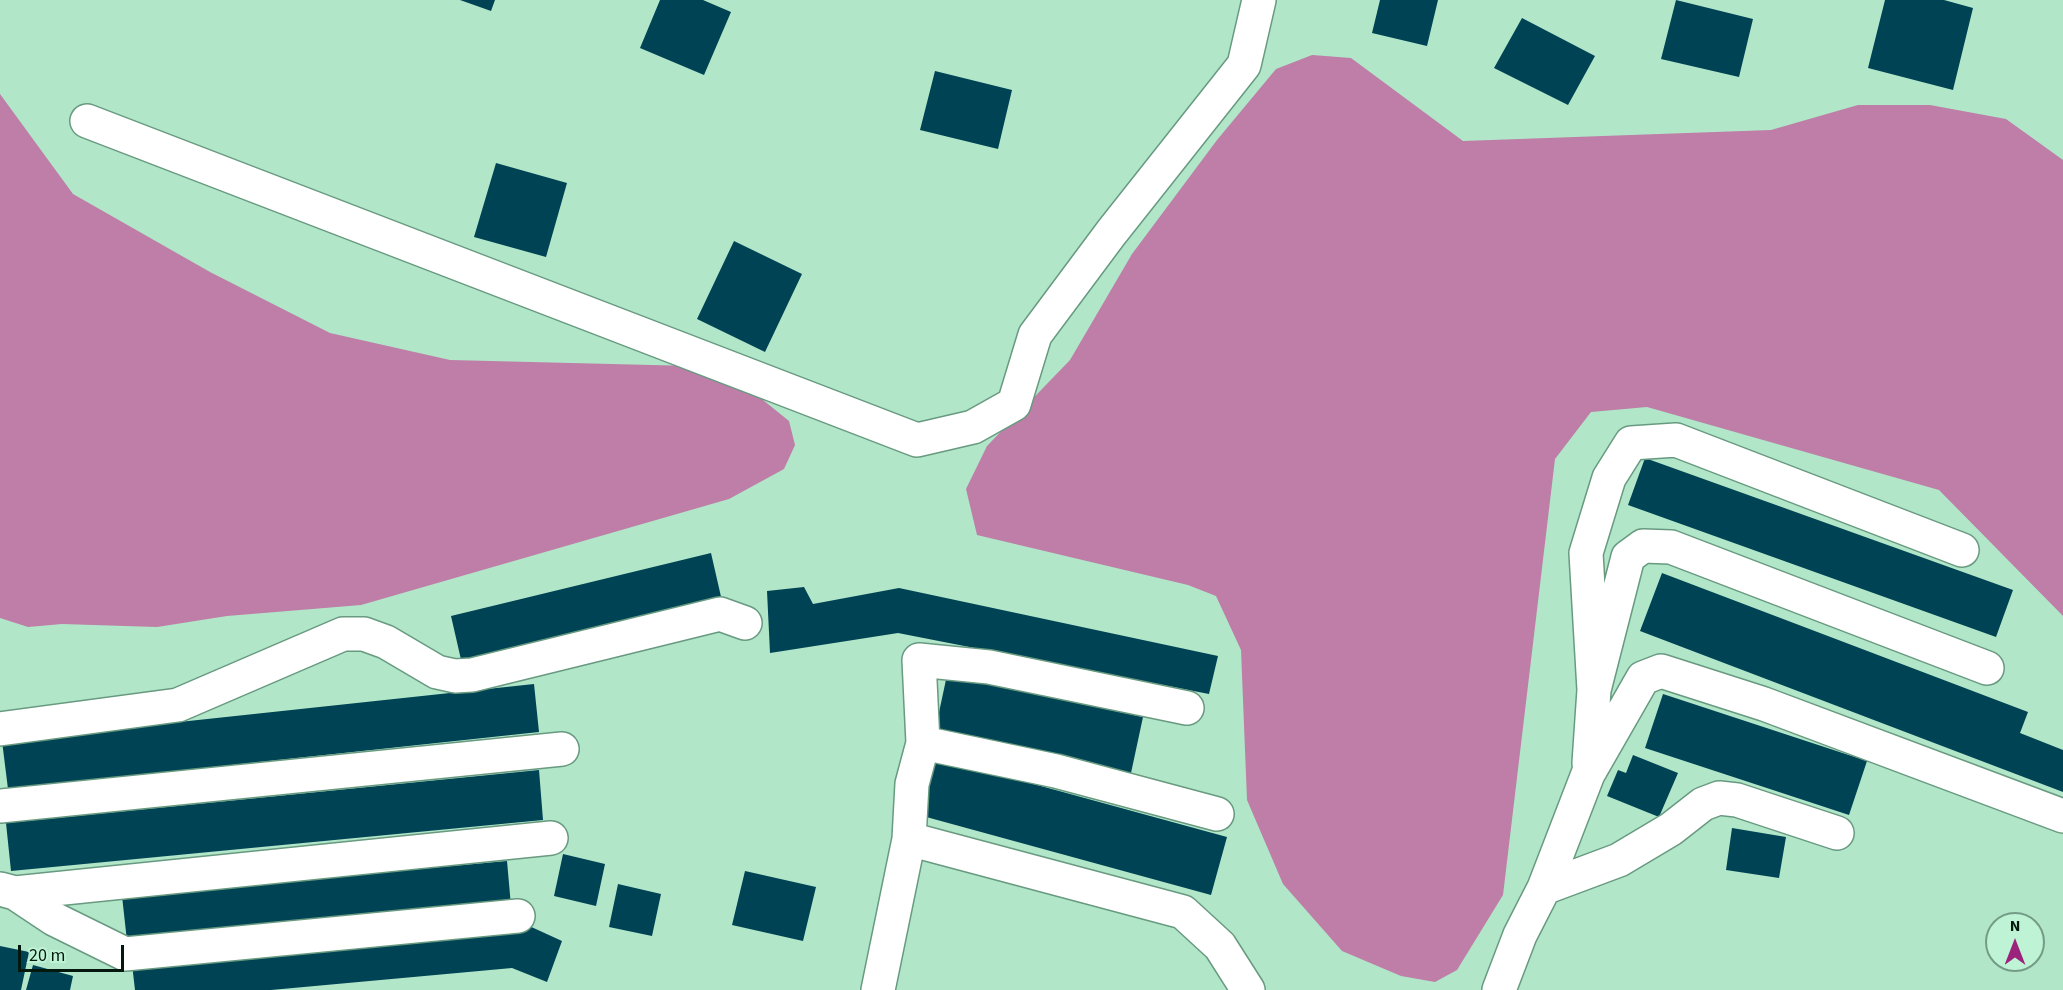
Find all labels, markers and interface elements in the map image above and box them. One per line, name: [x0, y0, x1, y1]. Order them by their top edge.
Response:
north arrow: [1985, 912, 2045, 972]
text: N: [2010, 915, 2020, 937]
scale bar: [21, 933, 128, 971]
text: 20 m: [29, 943, 65, 968]

